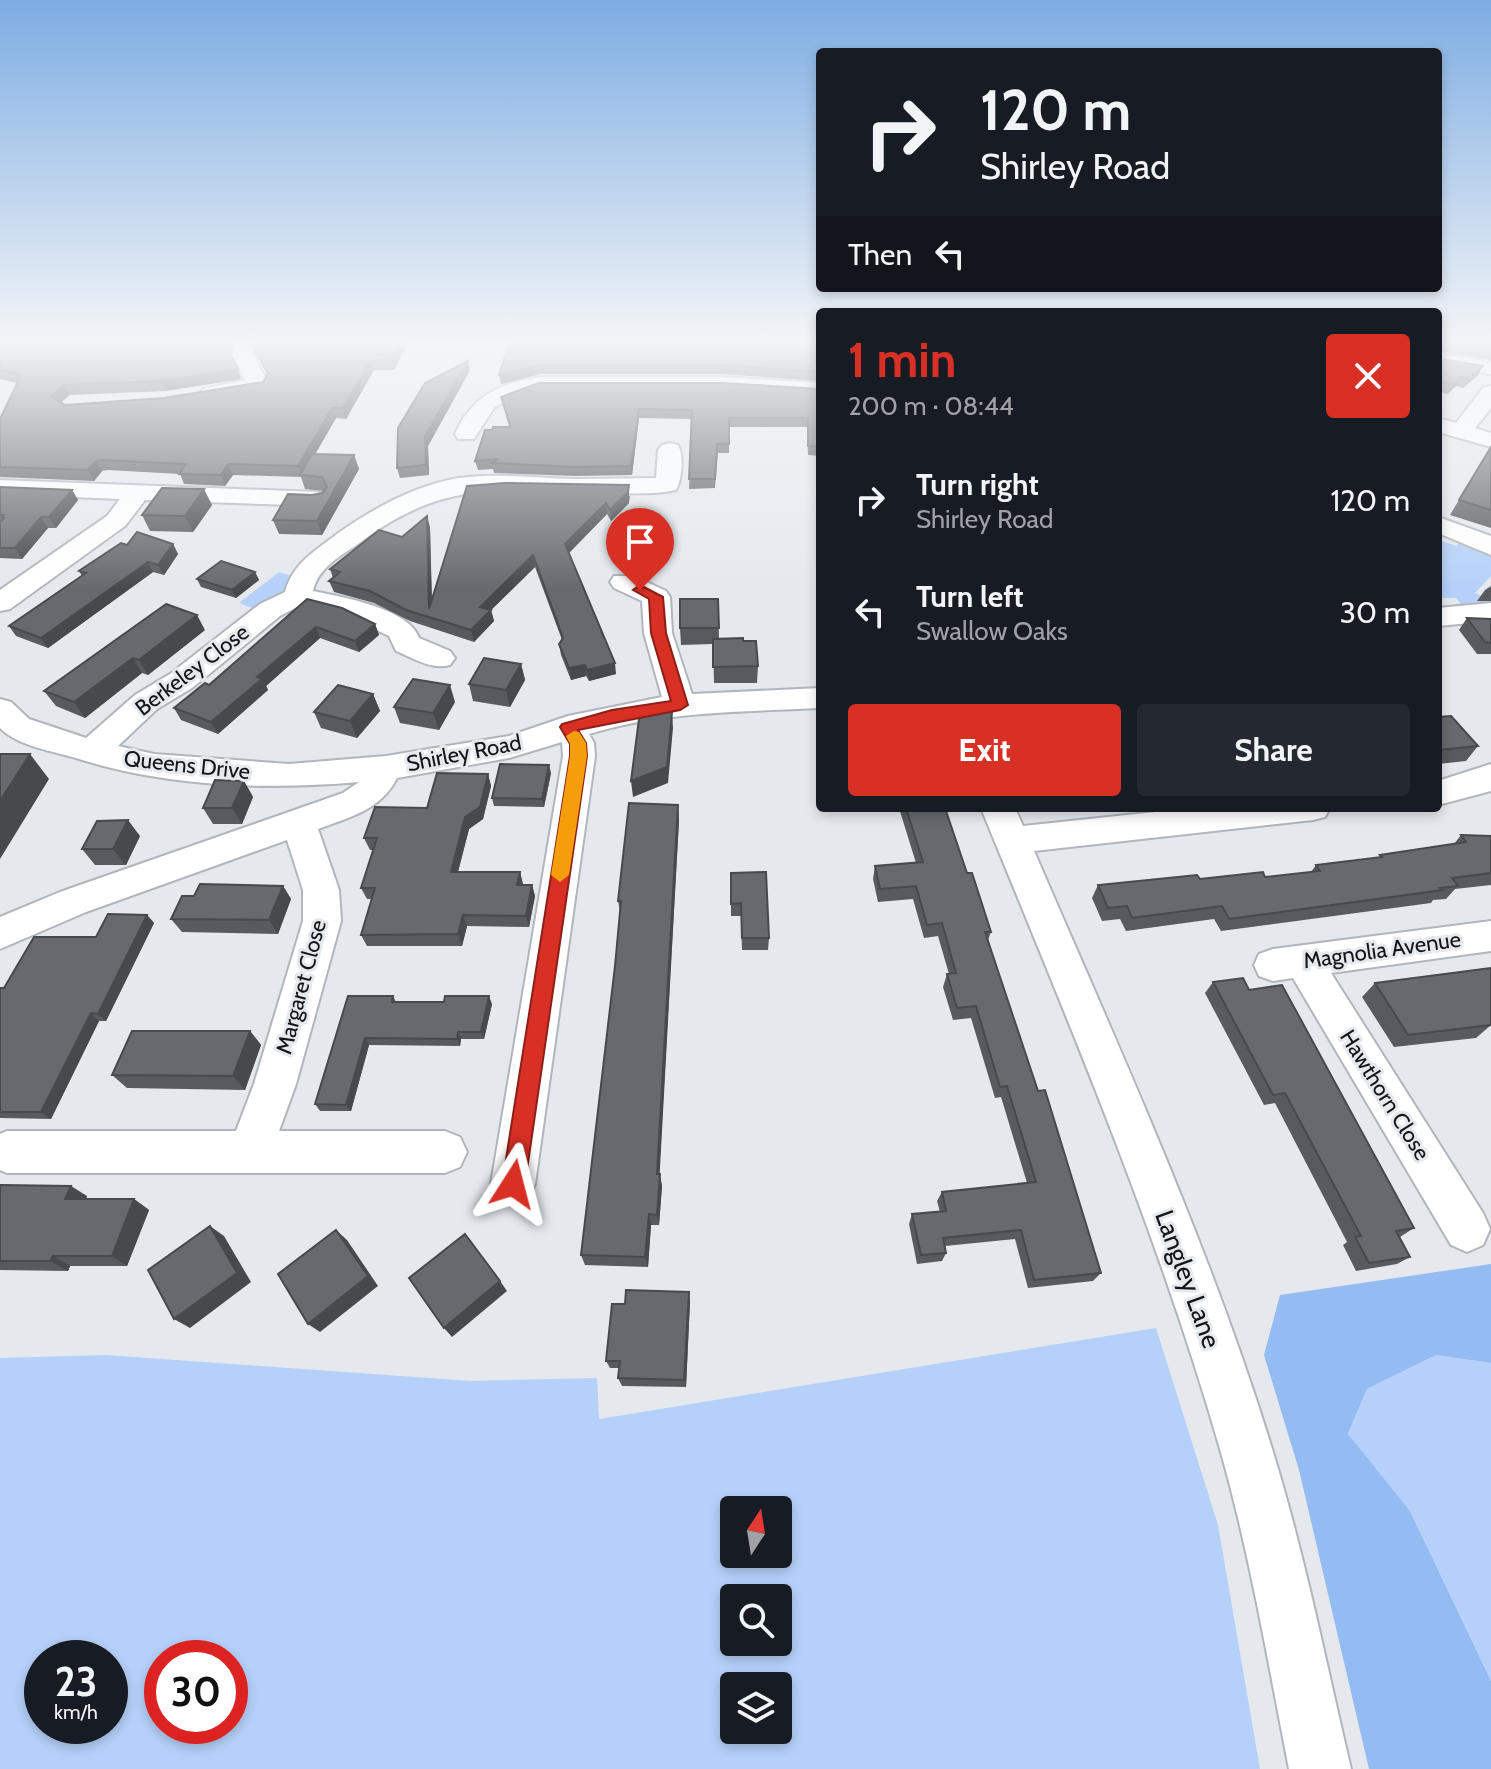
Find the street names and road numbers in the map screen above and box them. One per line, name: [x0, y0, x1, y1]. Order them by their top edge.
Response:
street label: Berkeley Close: [130, 618, 254, 722]
street label: Shirley Road: [404, 729, 524, 777]
street label: Queens Drive: [123, 745, 251, 785]
street label: Margaret Close: [270, 917, 332, 1057]
street label: Magnolia Avenue: [1302, 926, 1462, 974]
street label: Hawthorn Close: [1334, 1025, 1436, 1165]
street label: Langley Lane: [1148, 1206, 1228, 1352]

